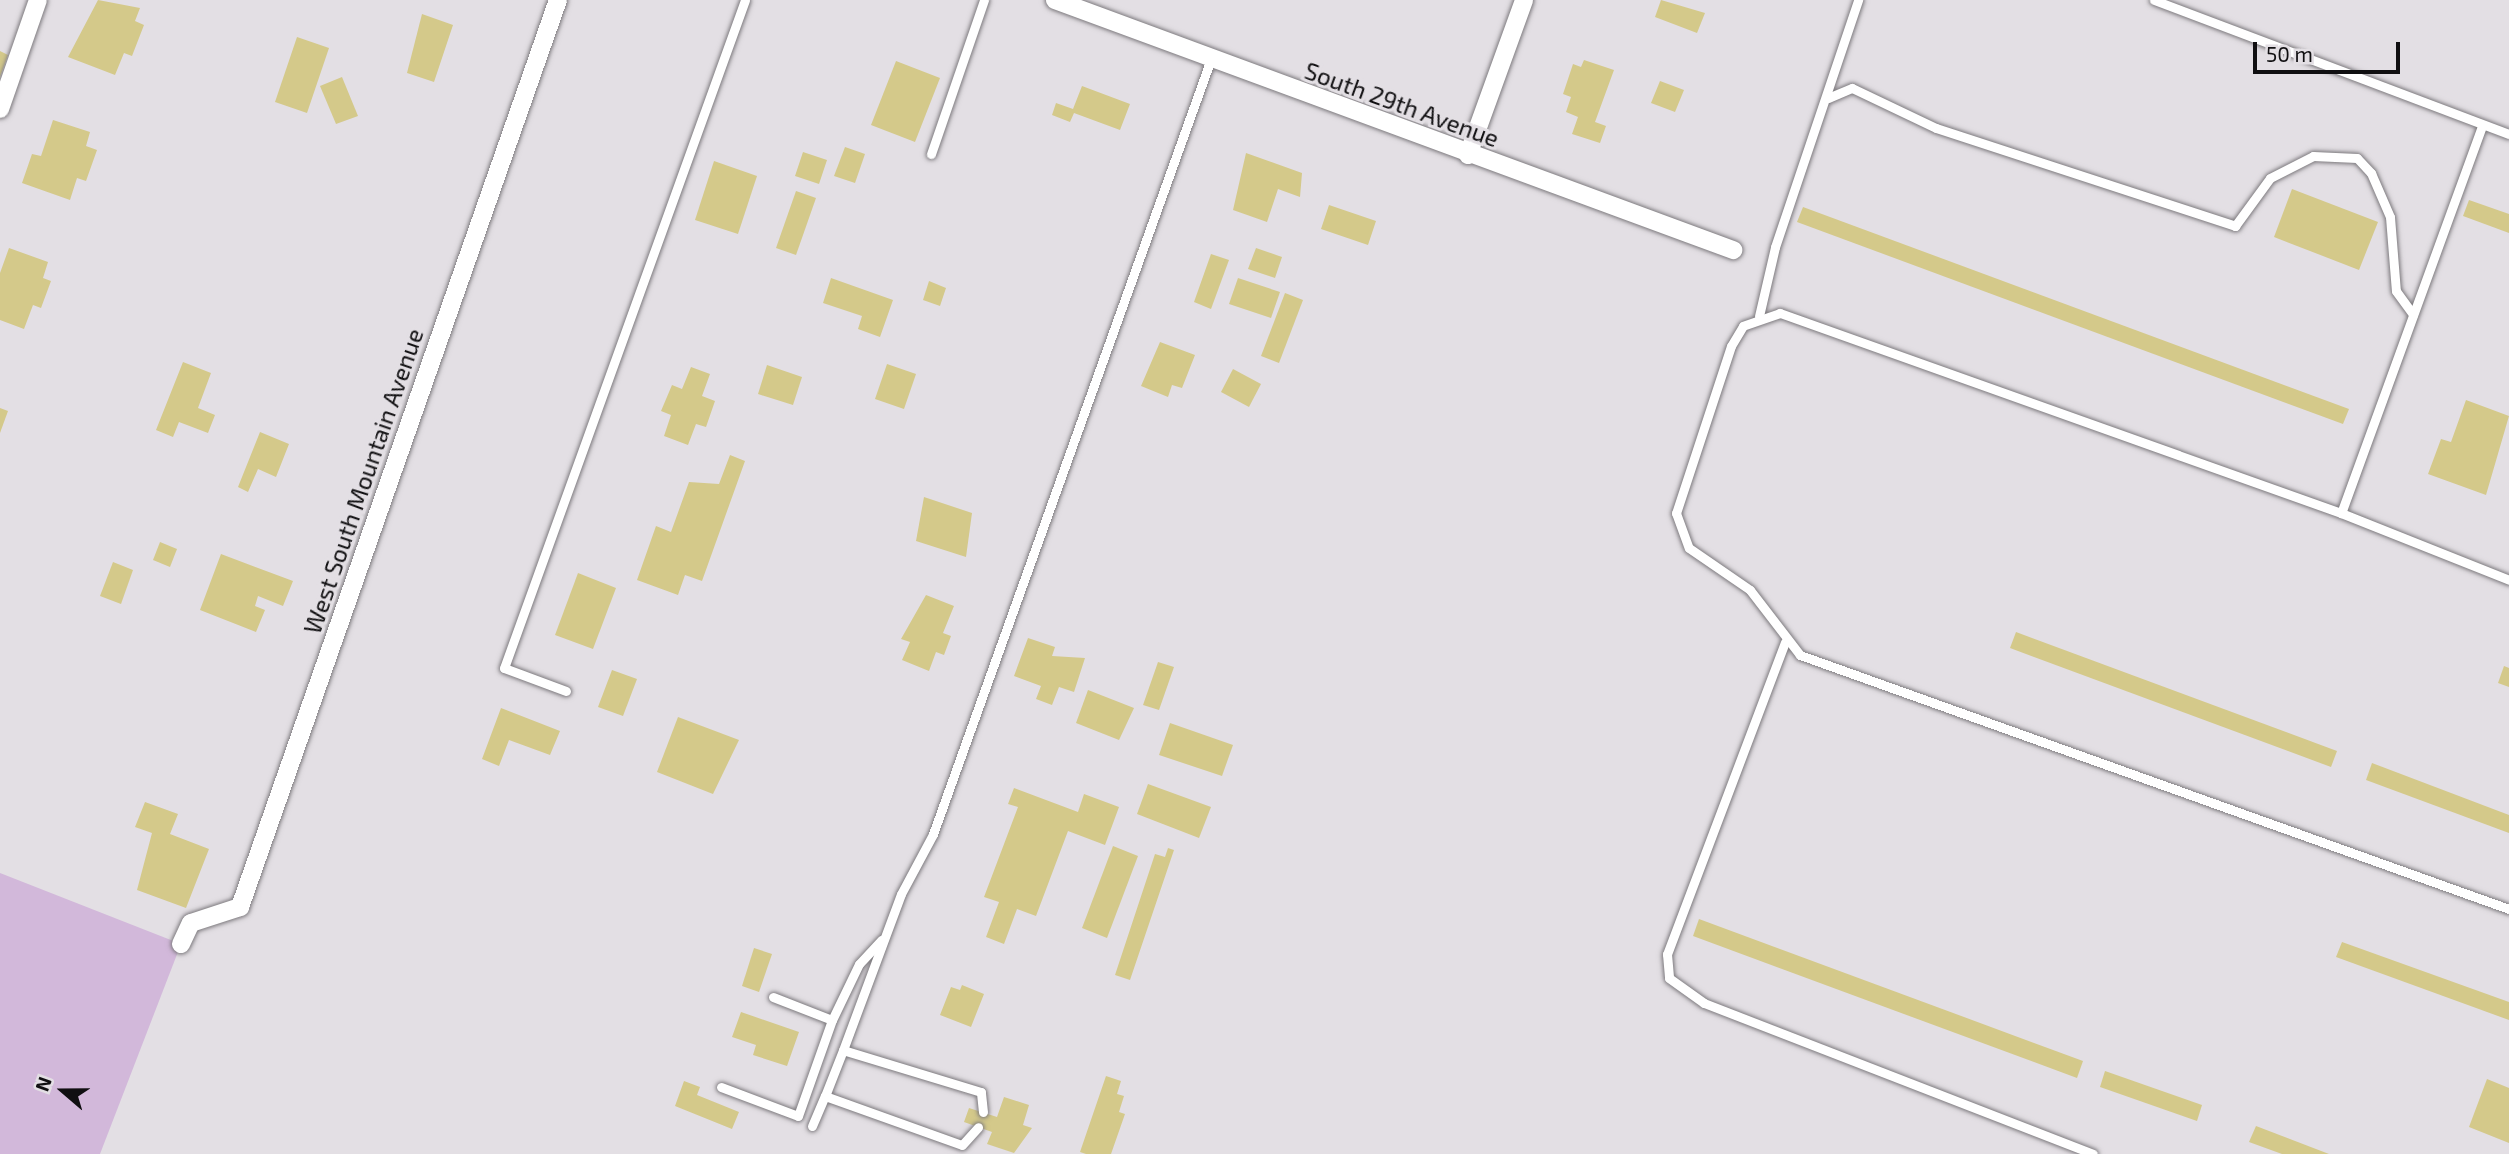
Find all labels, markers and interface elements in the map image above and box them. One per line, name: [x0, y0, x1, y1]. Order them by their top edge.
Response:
scale bar: [2257, 28, 2404, 72]
text: 50 m: [2266, 41, 2313, 66]
street label: South 29th Avenue: [1301, 55, 1503, 153]
street label: West South Mountain Avenue: [297, 324, 429, 638]
north arrow: [28, 1056, 98, 1126]
text: N: [30, 1073, 56, 1094]

